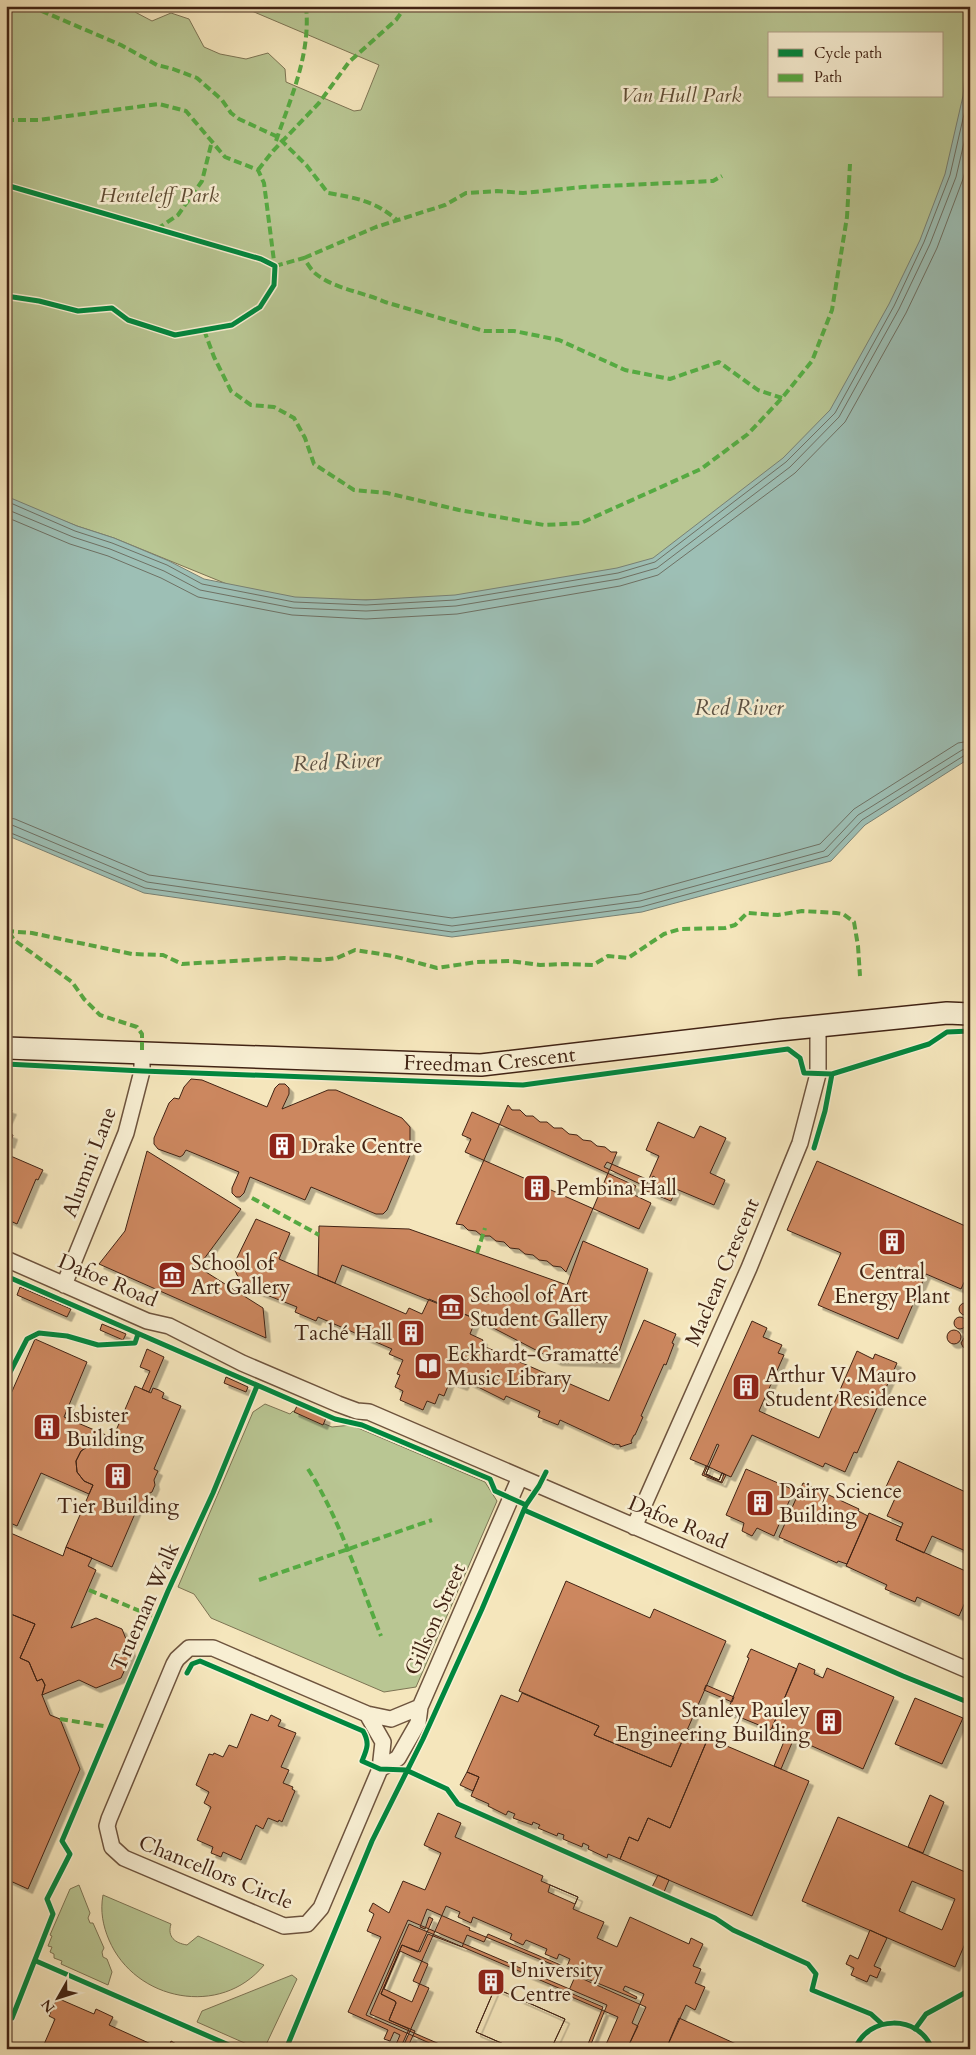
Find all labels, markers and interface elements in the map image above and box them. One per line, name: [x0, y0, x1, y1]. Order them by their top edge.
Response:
legend: [768, 32, 944, 98]
text: Cycle path: [814, 43, 883, 63]
text: Path: [814, 67, 843, 87]
park label: Van Hull Park: [621, 81, 742, 110]
park label: Henteleff Park: [99, 181, 219, 210]
water label: Red River: [695, 693, 784, 723]
water label: Red River: [292, 745, 383, 779]
street label: Freedman Crescent: [403, 1040, 577, 1080]
street label: Alumni Lane: [55, 1103, 124, 1222]
building icon: Drake Centre: [267, 1131, 297, 1161]
place label: Drake Centre: [301, 1132, 423, 1161]
building icon: Pembina Hall: [522, 1173, 552, 1203]
place label: Pembina Hall: [556, 1174, 677, 1203]
street label: Maclean Crescent: [678, 1194, 767, 1351]
building icon: Central Energy Plant: [877, 1227, 907, 1257]
street label: Dafoe Road: [54, 1247, 162, 1314]
place label: School of Art Gallery: [191, 1249, 291, 1302]
place label: Central Energy Plant: [834, 1258, 950, 1311]
museum icon: School of Art Gallery: [157, 1260, 187, 1290]
place label: School of Art Student Gallery: [470, 1281, 608, 1334]
museum icon: School of Art Student Gallery: [436, 1292, 466, 1322]
building icon: Taché Hall: [396, 1318, 426, 1348]
place label: Taché Hall: [294, 1319, 392, 1348]
place label: Eckhardt-Gramatté Music Library: [447, 1340, 619, 1393]
library icon: Eckhardt-Gramatté Music Library: [413, 1351, 443, 1381]
place label: Arthur V. Mauro Student Residence: [765, 1361, 927, 1414]
building icon: Arthur V. Mauro Student Residence: [731, 1372, 761, 1402]
place label: Isbister Building: [66, 1401, 144, 1454]
building icon: Isbister Building: [32, 1412, 62, 1442]
building icon: Tier Building: [103, 1461, 133, 1491]
place label: Dairy Science Building: [779, 1477, 902, 1530]
building icon: Dairy Science Building: [745, 1488, 775, 1518]
street label: Dafoe Road: [624, 1489, 732, 1556]
place label: Tier Building: [57, 1492, 179, 1521]
street label: Trueman Walk: [104, 1538, 187, 1676]
street label: Gillson Street: [398, 1558, 473, 1680]
place label: Stanley Pauley Engineering Building: [616, 1696, 810, 1749]
building icon: Stanley Pauley Engineering Building: [814, 1707, 844, 1737]
street label: Chancellors Circle: [134, 1828, 297, 1917]
place label: University Centre: [510, 1956, 603, 2009]
building icon: University Centre: [476, 1967, 506, 1997]
north arrow: [32, 1972, 82, 2022]
text: N: [37, 1995, 59, 2017]

